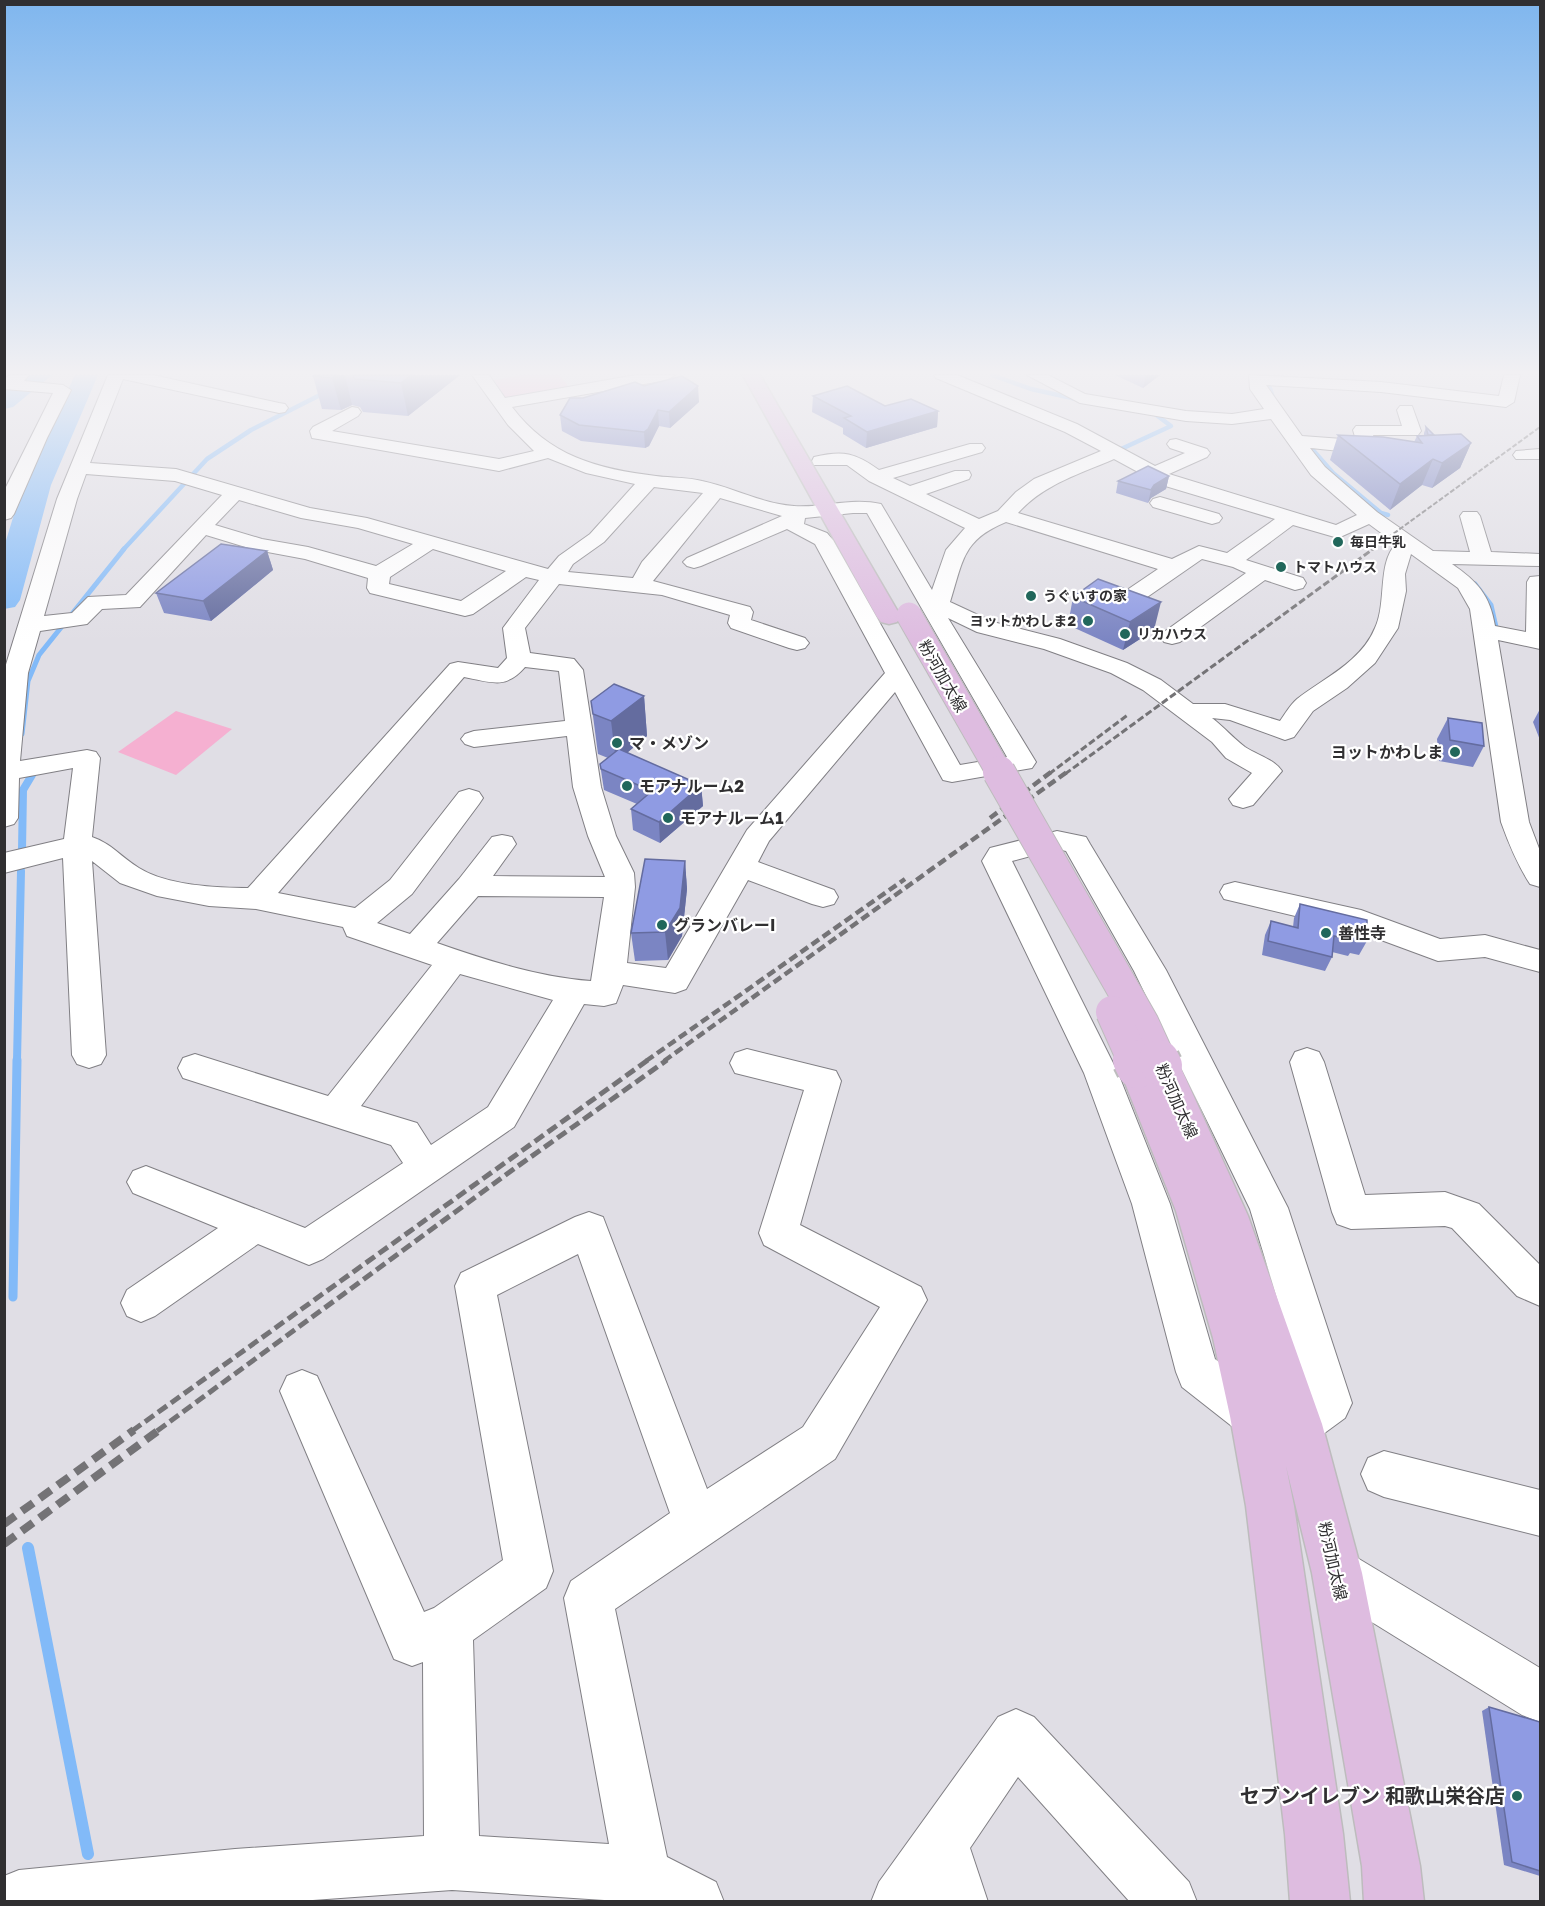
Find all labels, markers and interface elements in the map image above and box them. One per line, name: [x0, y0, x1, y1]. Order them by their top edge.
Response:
place label: 毎日牛乳: [1350, 533, 1406, 550]
marker: 毎日牛乳: [1331, 535, 1345, 549]
place label: トマトハウス: [1293, 558, 1377, 575]
marker: トマトハウス: [1274, 560, 1288, 574]
place label: うぐいすの家: [1043, 587, 1127, 604]
marker: うぐいすの家: [1024, 589, 1038, 603]
place label: ヨットかわしま2: [969, 612, 1076, 629]
marker: ヨットかわしま2: [1081, 614, 1095, 628]
place label: リカハウス: [1137, 625, 1207, 642]
marker: リカハウス: [1118, 627, 1132, 641]
street label: 粉河加太線: [914, 636, 972, 716]
place label: マ・メゾン: [629, 733, 709, 753]
marker: マ・メゾン: [610, 736, 624, 750]
place label: ヨットかわしま: [1331, 742, 1443, 762]
marker: ヨットかわしま: [1448, 745, 1462, 759]
place label: モアナルーム2: [639, 776, 744, 796]
marker: モアナルーム2: [620, 779, 634, 793]
place label: モアナルーム1: [680, 808, 783, 828]
marker: モアナルーム1: [661, 811, 675, 825]
place label: グランバレーI: [674, 915, 775, 935]
marker: グランバレーI: [655, 918, 669, 932]
place label: 善性寺: [1338, 923, 1386, 943]
marker: 善性寺: [1319, 926, 1333, 940]
street label: 粉河加太線: [1152, 1060, 1202, 1142]
street label: 粉河加太線: [1314, 1520, 1352, 1602]
place label: セブンイレブン 和歌山栄谷店: [1240, 1783, 1505, 1807]
marker: セブンイレブン 和歌山栄谷店: [1510, 1789, 1524, 1803]

